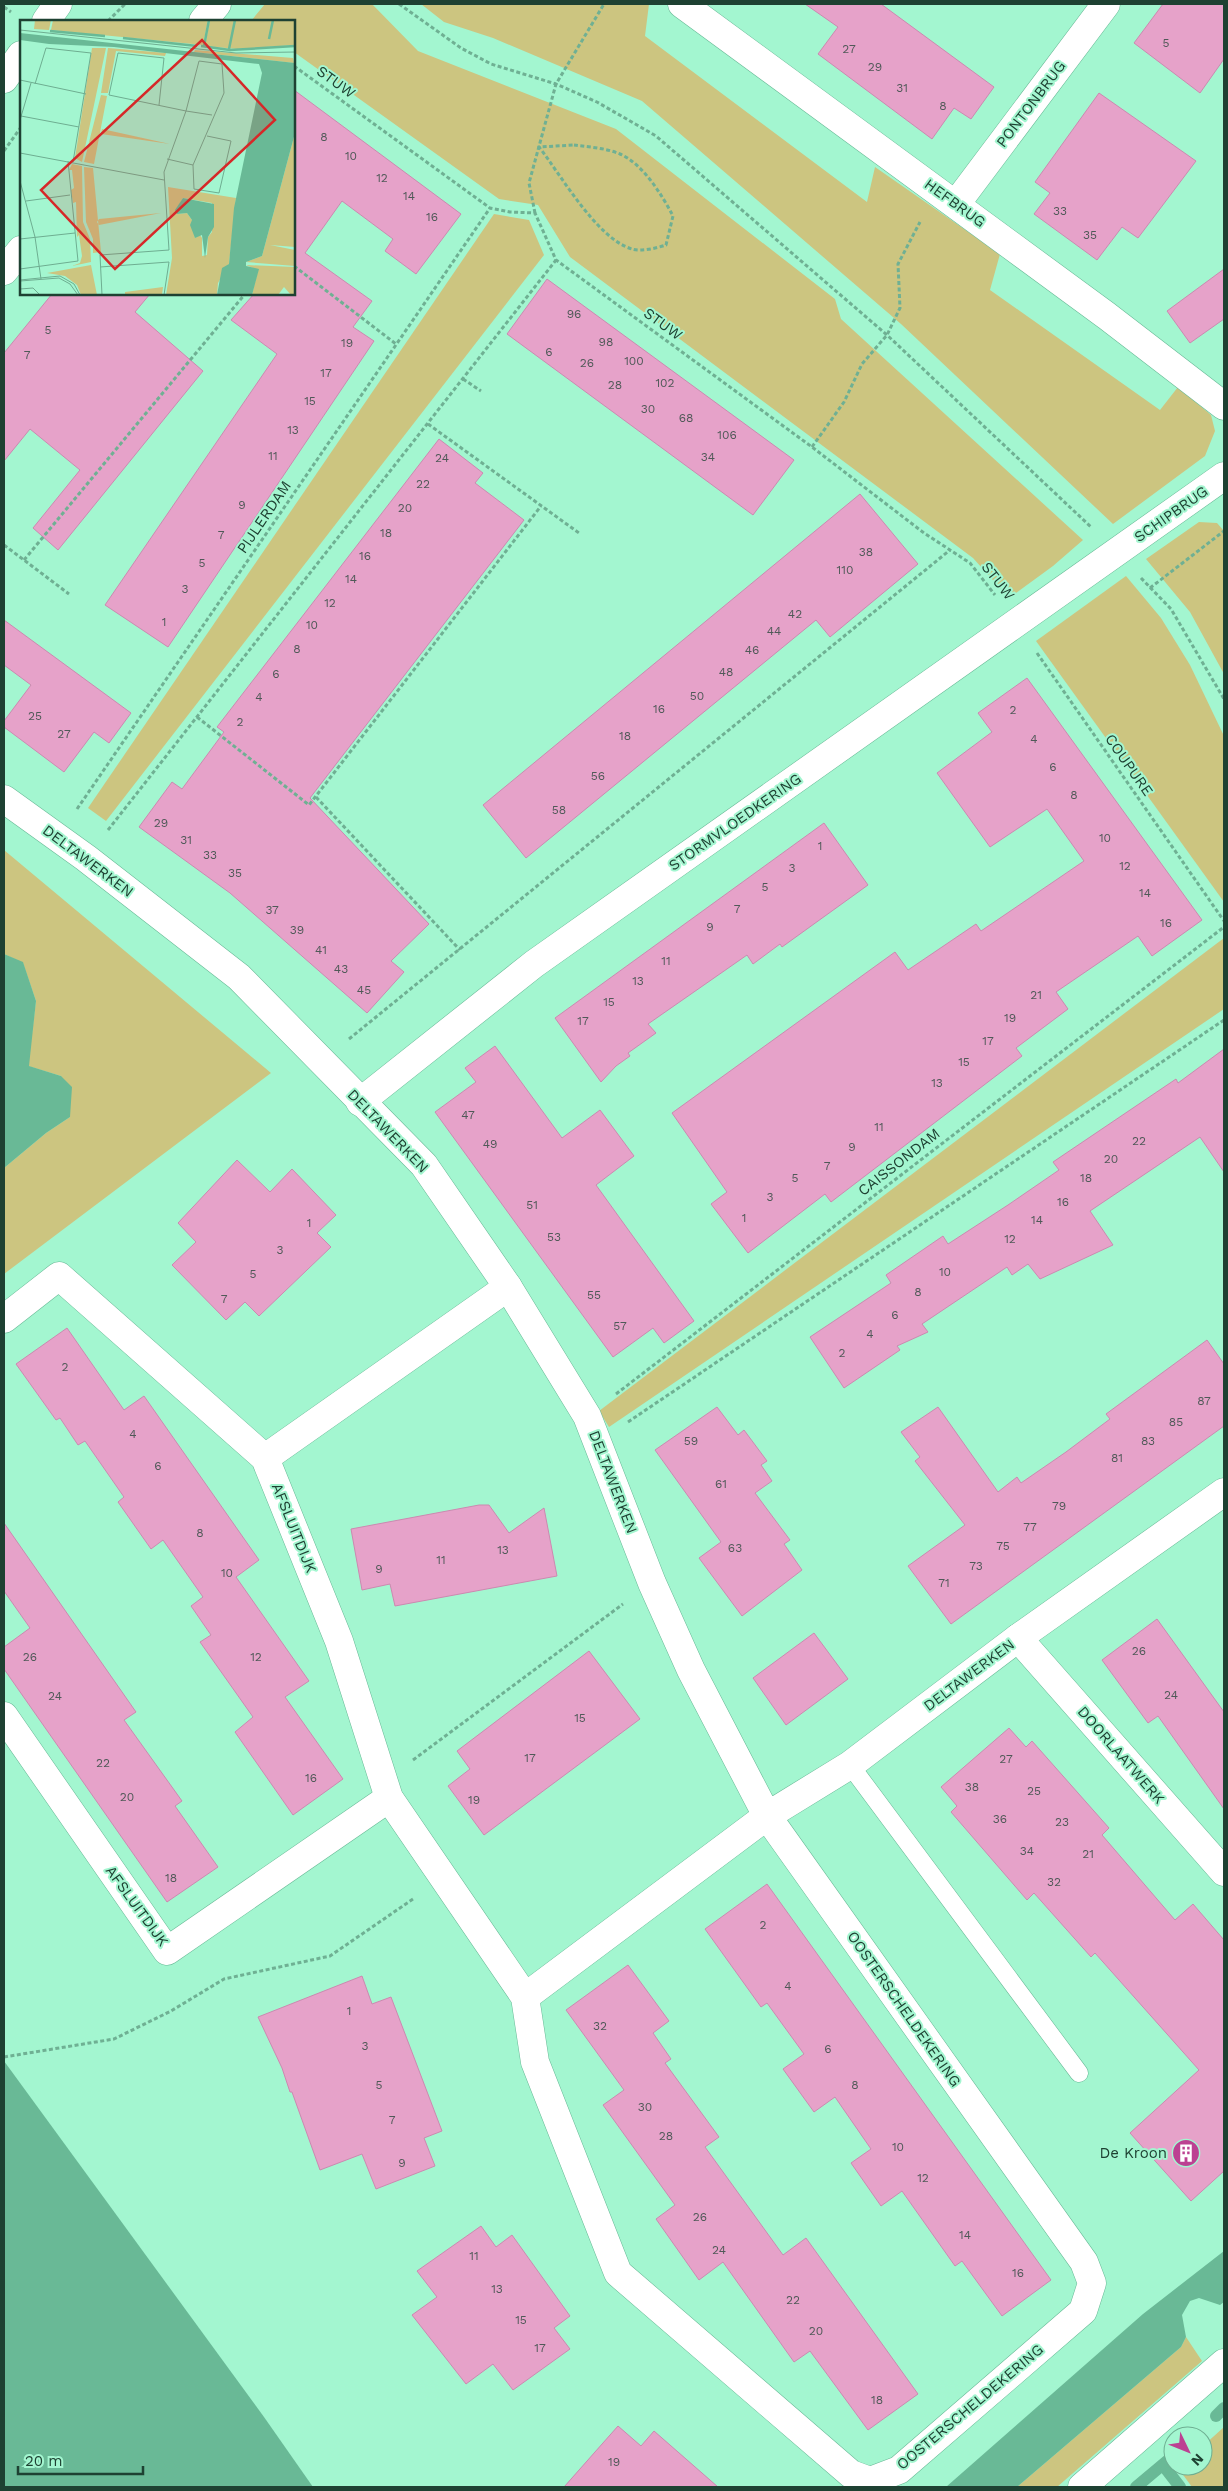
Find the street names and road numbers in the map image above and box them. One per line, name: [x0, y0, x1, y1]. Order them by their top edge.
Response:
street label: PONTONBRUG: [993, 57, 1069, 151]
street label: STUW: [313, 62, 359, 102]
street label: HEFBRUG: [921, 175, 989, 231]
street label: STUW: [640, 304, 686, 344]
street label: PIJLERDAM: [233, 477, 295, 557]
street label: SCHIPBRUG: [1131, 482, 1211, 546]
street label: STUW: [978, 558, 1018, 604]
street label: COUPURE: [1101, 731, 1157, 799]
street label: STORMVLOEDKERING: [665, 769, 805, 875]
street label: DELTAWERKEN: [39, 821, 137, 901]
street label: DELTAWERKEN: [344, 1086, 432, 1176]
street label: CAISSONDAM: [854, 1124, 944, 1200]
street label: DELTAWERKEN: [585, 1428, 641, 1536]
street label: AFSLUITDIJK: [268, 1481, 320, 1576]
street label: DELTAWERKEN: [920, 1635, 1018, 1715]
street label: DOORLAATWERK: [1074, 1702, 1168, 1808]
street label: AFSLUITDIJK: [102, 1862, 172, 1950]
street label: OOSTERSCHELDEKERING: [843, 1928, 965, 2090]
street label: OOSTERSCHELDEKERING: [893, 2340, 1047, 2474]

